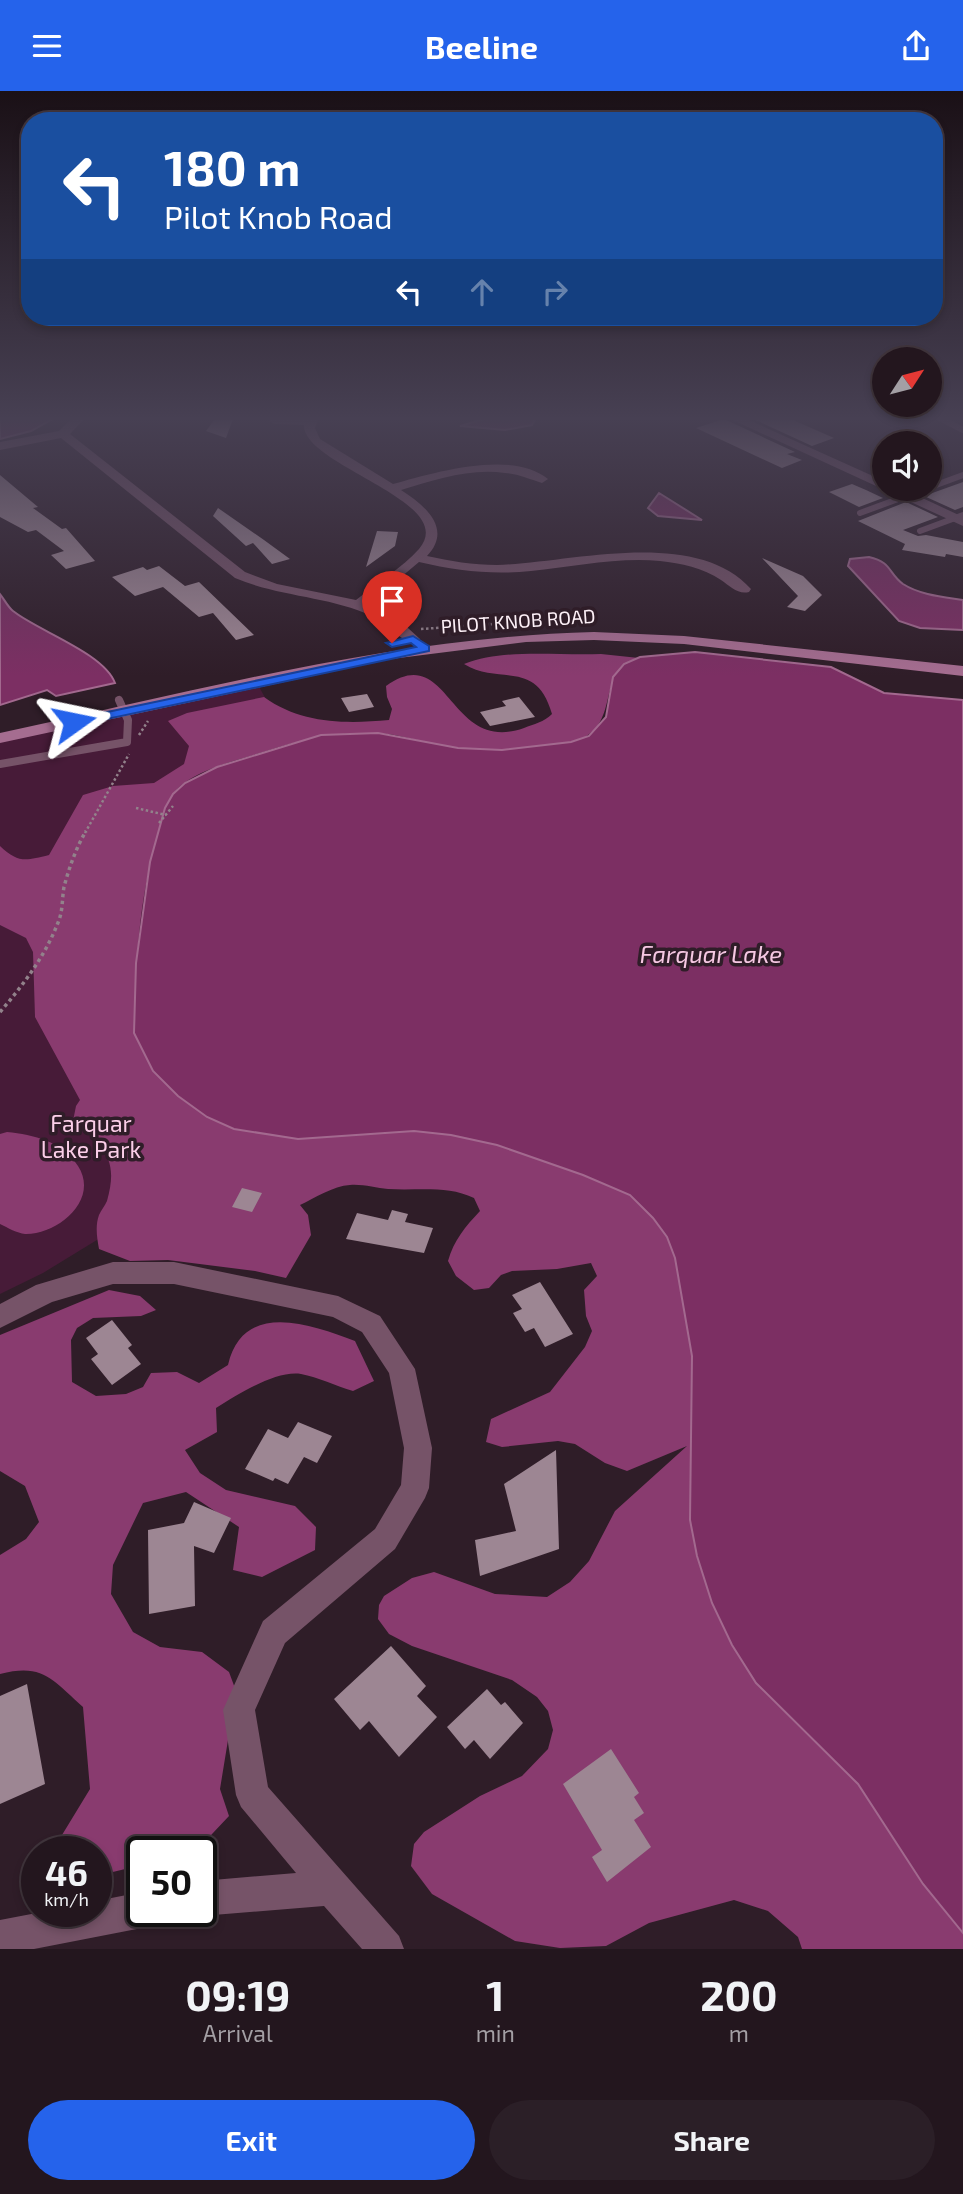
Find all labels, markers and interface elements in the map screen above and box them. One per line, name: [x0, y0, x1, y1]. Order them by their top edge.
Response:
icon: menu: [28, 27, 66, 65]
text: Beeline: [425, 27, 538, 65]
icon: share: [897, 27, 935, 65]
text: 180 m: [164, 137, 300, 196]
icon: left: [49, 140, 140, 231]
text: Pilot Knob Road: [164, 197, 393, 235]
icon: left: [390, 273, 428, 311]
icon: ahead: [463, 273, 501, 311]
icon: right: [536, 273, 574, 311]
north arrow: [872, 347, 942, 417]
map controls: [872, 347, 942, 501]
button: sound: [872, 431, 942, 501]
pin: [362, 571, 422, 643]
icon: arrive: [373, 582, 411, 620]
street label: PILOT KNOB ROAD: [440, 604, 596, 637]
position arrow: [37, 685, 111, 759]
water label: Farquar Lake: [640, 939, 782, 968]
park label: Farquar Lake Park: [41, 1109, 141, 1163]
speed limit sign: 50: [126, 1836, 217, 1927]
text: 46: [45, 1851, 88, 1893]
text: km/h: [44, 1888, 89, 1910]
text: 09:19: [185, 1969, 290, 2019]
text: 1: [486, 1969, 504, 2019]
text: 200: [700, 1969, 778, 2019]
text: Arrival: [203, 2019, 273, 2047]
text: min: [476, 2019, 515, 2047]
text: m: [729, 2019, 749, 2047]
button: Exit: [28, 2100, 475, 2180]
button: Share: [489, 2100, 935, 2180]

